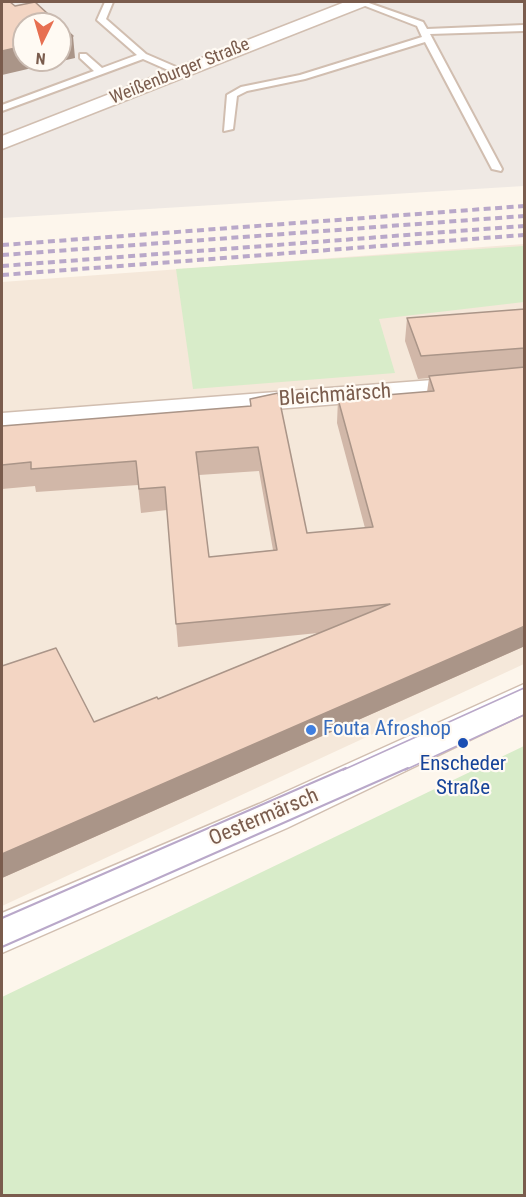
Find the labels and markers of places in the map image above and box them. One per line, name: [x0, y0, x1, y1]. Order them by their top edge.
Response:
place label: Fouta Afroshop: [323, 717, 451, 743]
marker: Fouta Afroshop: [304, 723, 318, 737]
marker: Enscheder Straße: [456, 736, 470, 750]
place label: Enscheder Straße: [420, 752, 506, 802]

